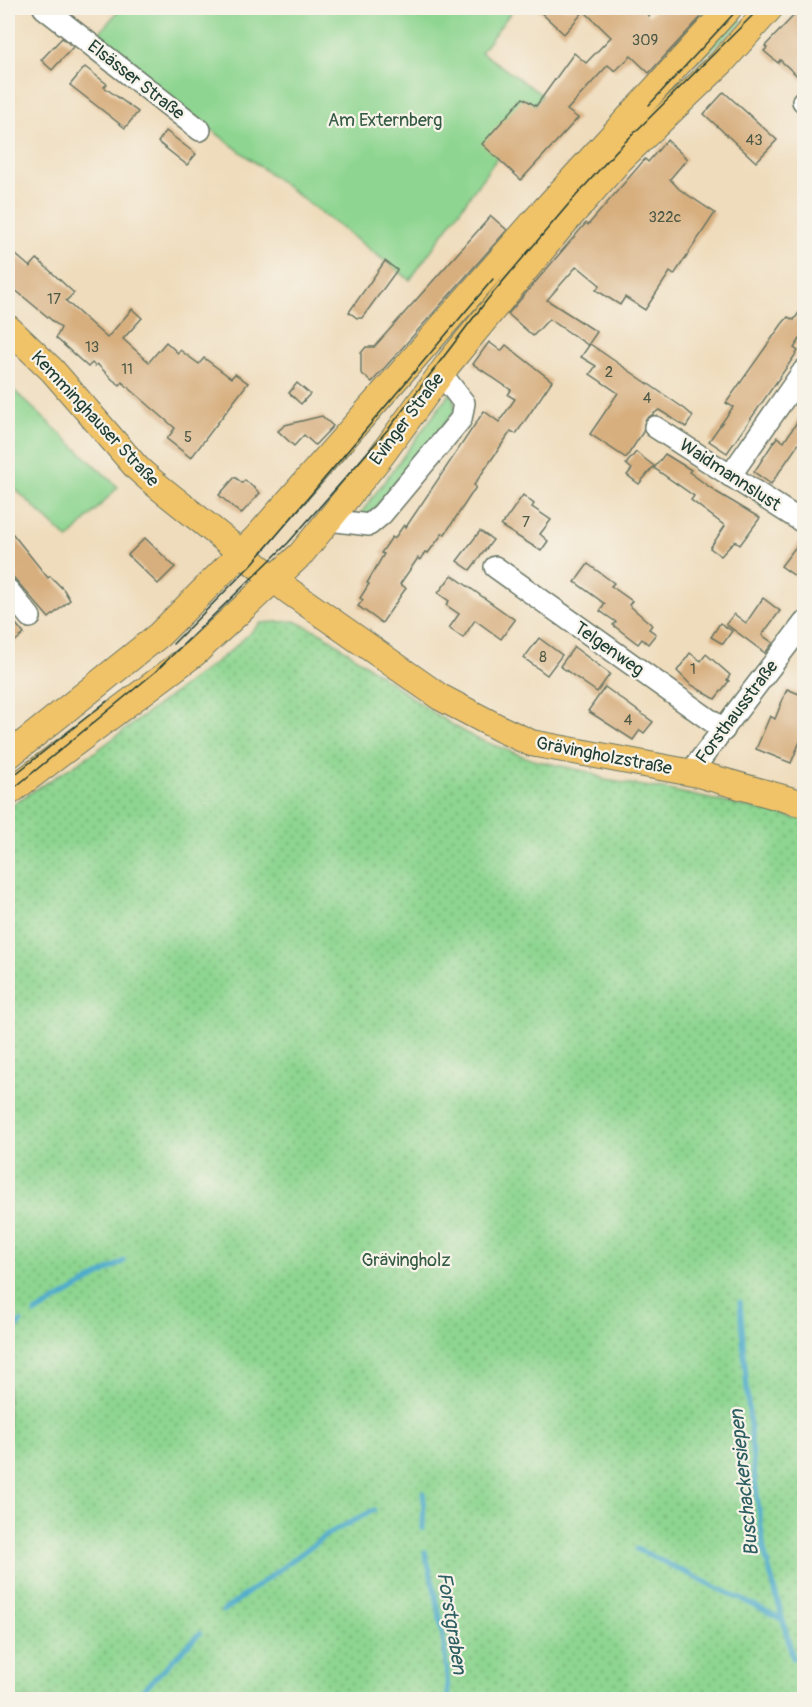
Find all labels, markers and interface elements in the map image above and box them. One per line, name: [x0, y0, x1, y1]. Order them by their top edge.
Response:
house number: 309: [632, 31, 658, 50]
street label: Elsässer Straße: [83, 35, 189, 125]
park label: Am Externberg: [328, 109, 442, 132]
house number: 43: [745, 131, 763, 150]
house number: 322c: [649, 208, 682, 227]
house number: 17: [47, 290, 61, 309]
house number: 13: [85, 338, 99, 357]
street label: Kemminghauser Straße: [26, 346, 164, 492]
house number: 11: [121, 360, 133, 379]
house number: 2: [605, 363, 613, 382]
street label: Evinger Straße: [365, 368, 449, 470]
house number: 4: [643, 389, 652, 408]
house number: 5: [184, 428, 192, 447]
street label: Waidmannslust: [675, 434, 786, 517]
house number: 7: [522, 513, 530, 532]
street label: Telgenweg: [570, 617, 648, 681]
house number: 8: [539, 648, 547, 667]
street label: Forsthausstraße: [691, 656, 783, 768]
house number: 1: [690, 660, 696, 679]
house number: 4: [624, 711, 633, 730]
street label: Grävingholzstraße: [534, 732, 674, 780]
park label: Grävingholz: [361, 1249, 451, 1272]
water label: Buschackersiepen: [724, 1407, 764, 1558]
water label: Forstgraben: [432, 1570, 473, 1677]

